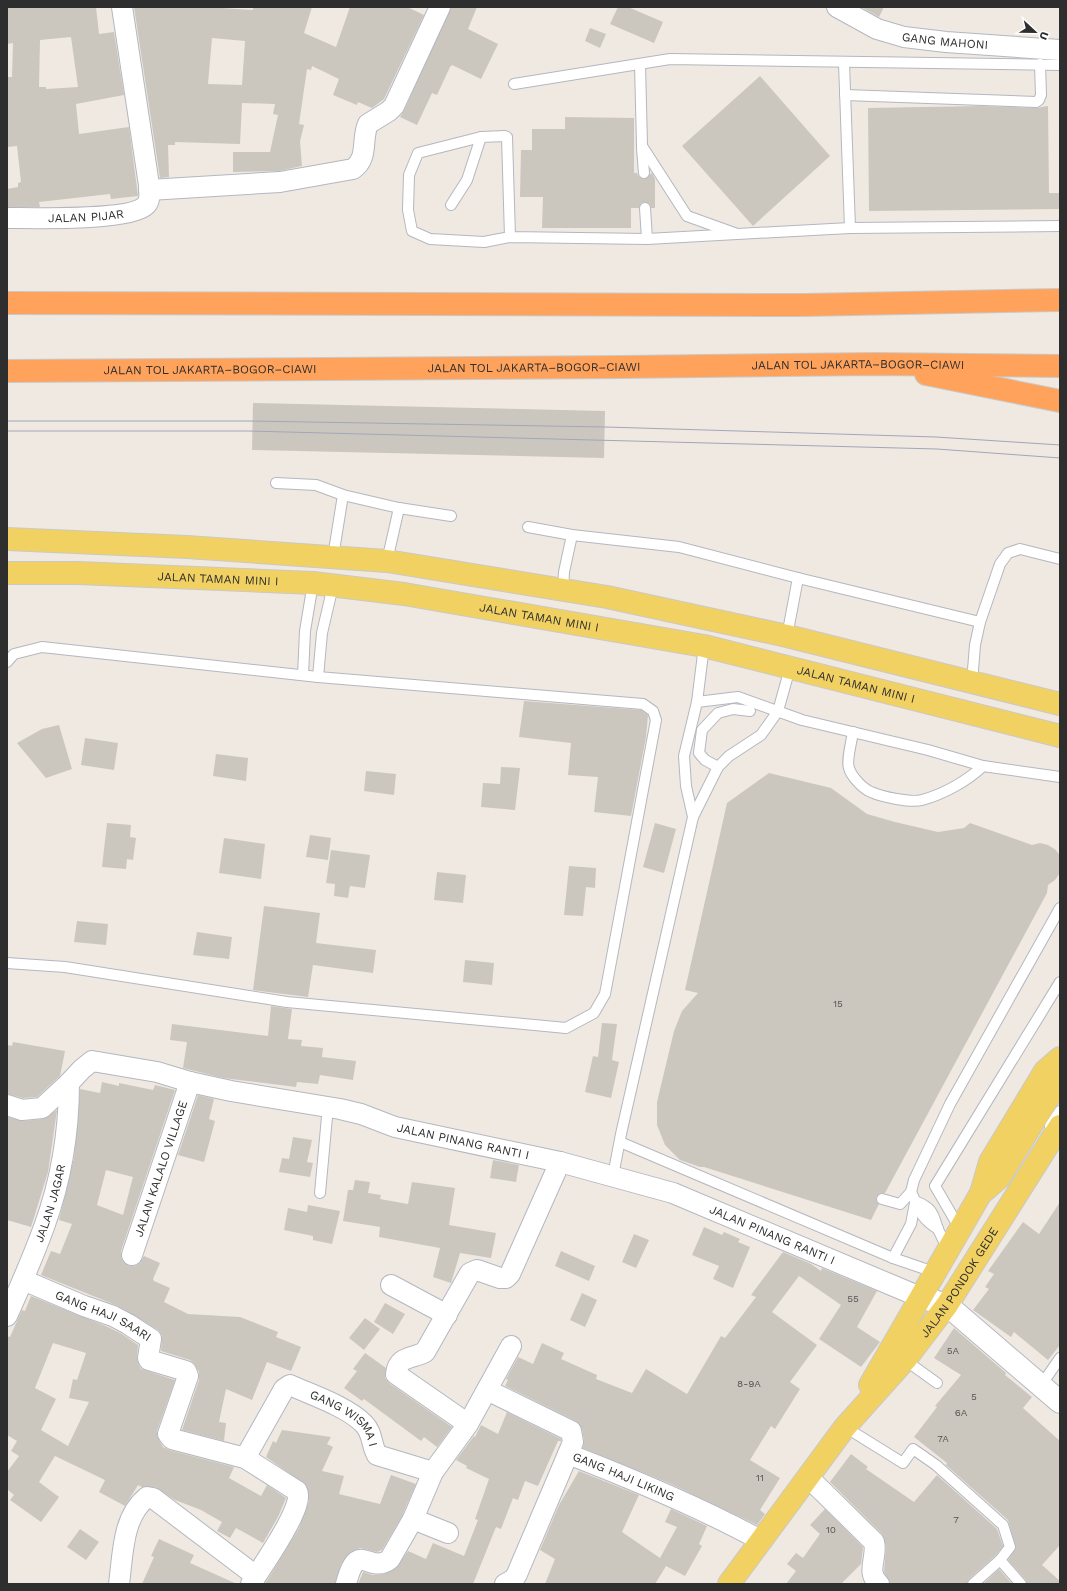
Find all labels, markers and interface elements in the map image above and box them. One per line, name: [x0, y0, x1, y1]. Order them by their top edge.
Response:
north arrow: [1015, 12, 1055, 52]
street label: GANG MAHONI: [901, 30, 989, 52]
text: U: [1036, 30, 1051, 42]
street label: JALAN PIJAR: [48, 207, 125, 225]
street label: JALAN TOL JAKARTA–BOGOR–CIAWI: [751, 357, 965, 372]
street label: JALAN TOL JAKARTA–BOGOR–CIAWI: [427, 360, 641, 375]
street label: JALAN TOL JAKARTA–BOGOR–CIAWI: [103, 362, 317, 377]
street label: JALAN TAMAN MINI I: [157, 569, 279, 589]
street label: JALAN TAMAN MINI I: [478, 600, 600, 635]
street label: JALAN TAMAN MINI I: [795, 663, 916, 706]
house number: 15: [833, 998, 843, 1009]
street label: JALAN KALALO VILLAGE: [132, 1099, 190, 1239]
street label: JALAN PINANG RANTI I: [396, 1121, 530, 1162]
street label: JALAN JAGAR: [32, 1163, 68, 1244]
street label: JALAN PINANG RANTI I: [707, 1202, 837, 1267]
street label: JALAN PONDOK GEDE: [918, 1224, 1001, 1340]
street label: GANG HAJI SAARI: [53, 1288, 154, 1344]
house number: 55: [847, 1293, 859, 1304]
house number: 5A: [947, 1345, 960, 1356]
house number: 8-9A: [737, 1378, 761, 1389]
street label: GANG WISMA I: [308, 1387, 380, 1448]
house number: 5: [971, 1391, 977, 1402]
house number: 6A: [955, 1407, 968, 1418]
house number: 7A: [937, 1433, 949, 1444]
street label: GANG HAJI LIKING: [571, 1449, 677, 1504]
house number: 11: [756, 1472, 764, 1483]
house number: 7: [953, 1514, 959, 1525]
house number: 10: [826, 1524, 836, 1535]

